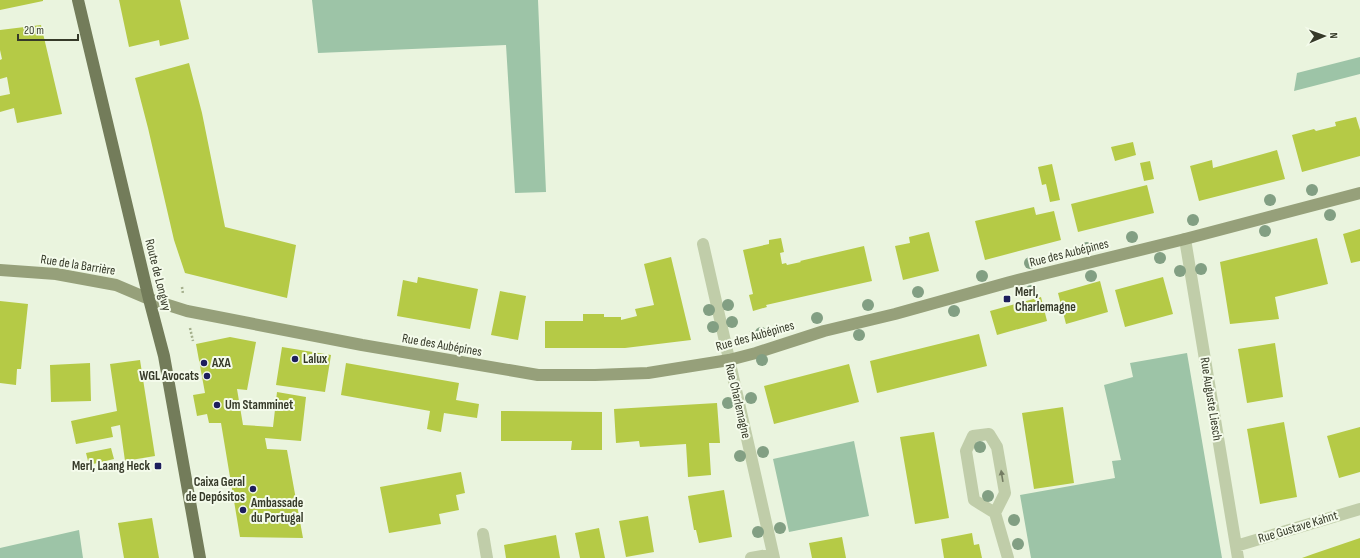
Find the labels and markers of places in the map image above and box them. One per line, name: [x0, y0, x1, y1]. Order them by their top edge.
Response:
place label: Merl, Charlemagne: [1015, 284, 1076, 315]
marker: Merl, Charlemagne: [1002, 294, 1012, 304]
place label: Lalux: [303, 351, 328, 367]
marker: Lalux: [290, 354, 300, 364]
place label: AXA: [211, 355, 232, 371]
marker: AXA: [199, 358, 209, 368]
place label: WGL Avocats: [139, 368, 199, 384]
marker: WGL Avocats: [202, 371, 212, 381]
place label: Um Stamminet: [225, 397, 294, 413]
marker: Um Stamminet: [212, 400, 222, 410]
place label: Merl, Laang Heck: [72, 458, 151, 474]
marker: Merl, Laang Heck: [153, 461, 163, 471]
place label: Caixa Geral de Depósitos: [186, 474, 245, 505]
marker: Caixa Geral de Depósitos: [248, 484, 258, 494]
place label: Ambassade du Portugal: [250, 495, 304, 526]
marker: Ambassade du Portugal: [238, 505, 248, 515]

